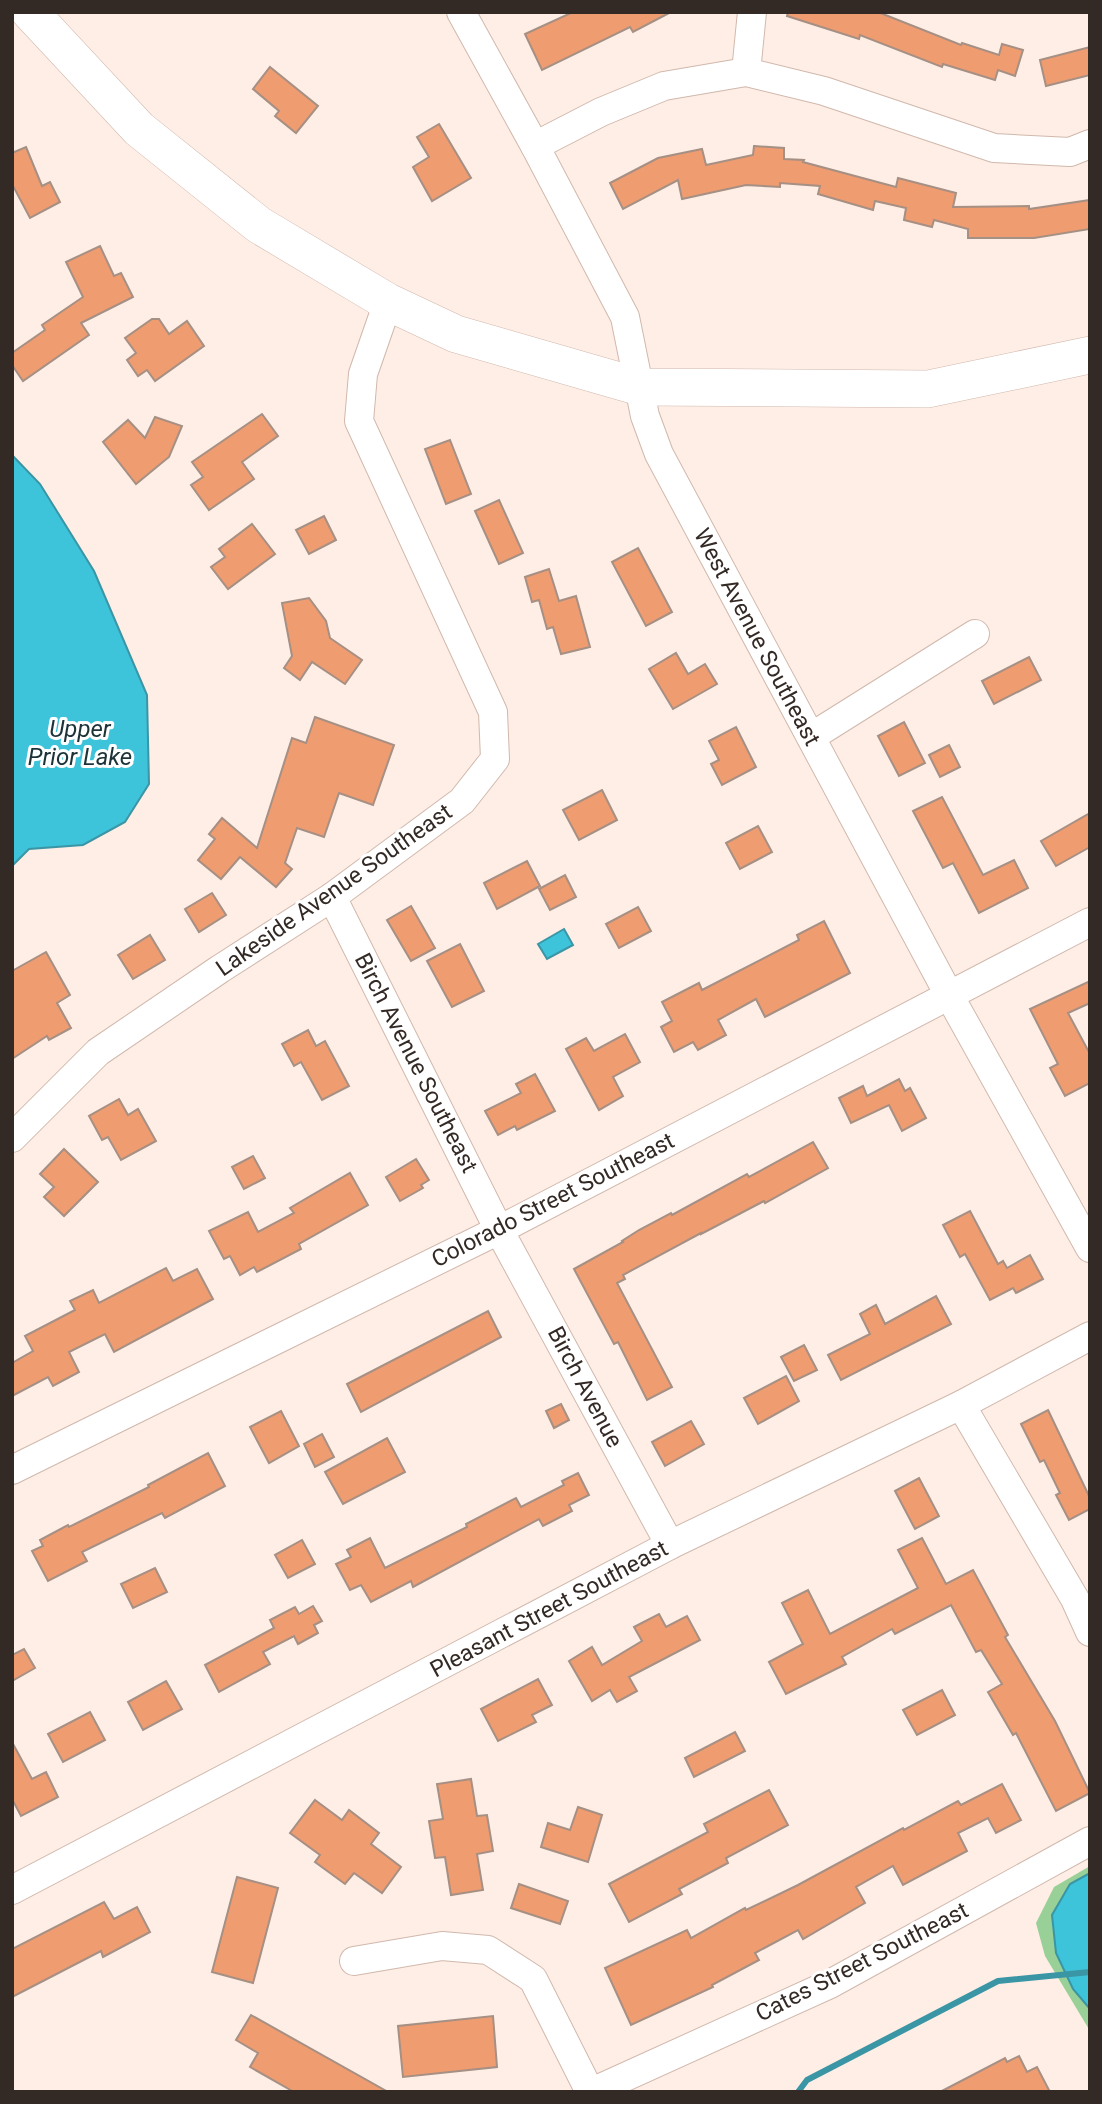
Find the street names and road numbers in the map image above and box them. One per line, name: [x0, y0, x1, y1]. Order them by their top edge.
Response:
street label: West Avenue Southeast: [688, 524, 826, 750]
street label: Lakeside Avenue Southeast: [211, 798, 457, 982]
street label: Birch Avenue Southeast: [349, 949, 483, 1177]
street label: Colorado Street Southeast: [427, 1127, 679, 1273]
street label: Birch Avenue: [542, 1322, 628, 1452]
street label: Pleasant Street Southeast: [426, 1535, 672, 1683]
street label: Cates Street Southeast: [751, 1897, 973, 2027]

